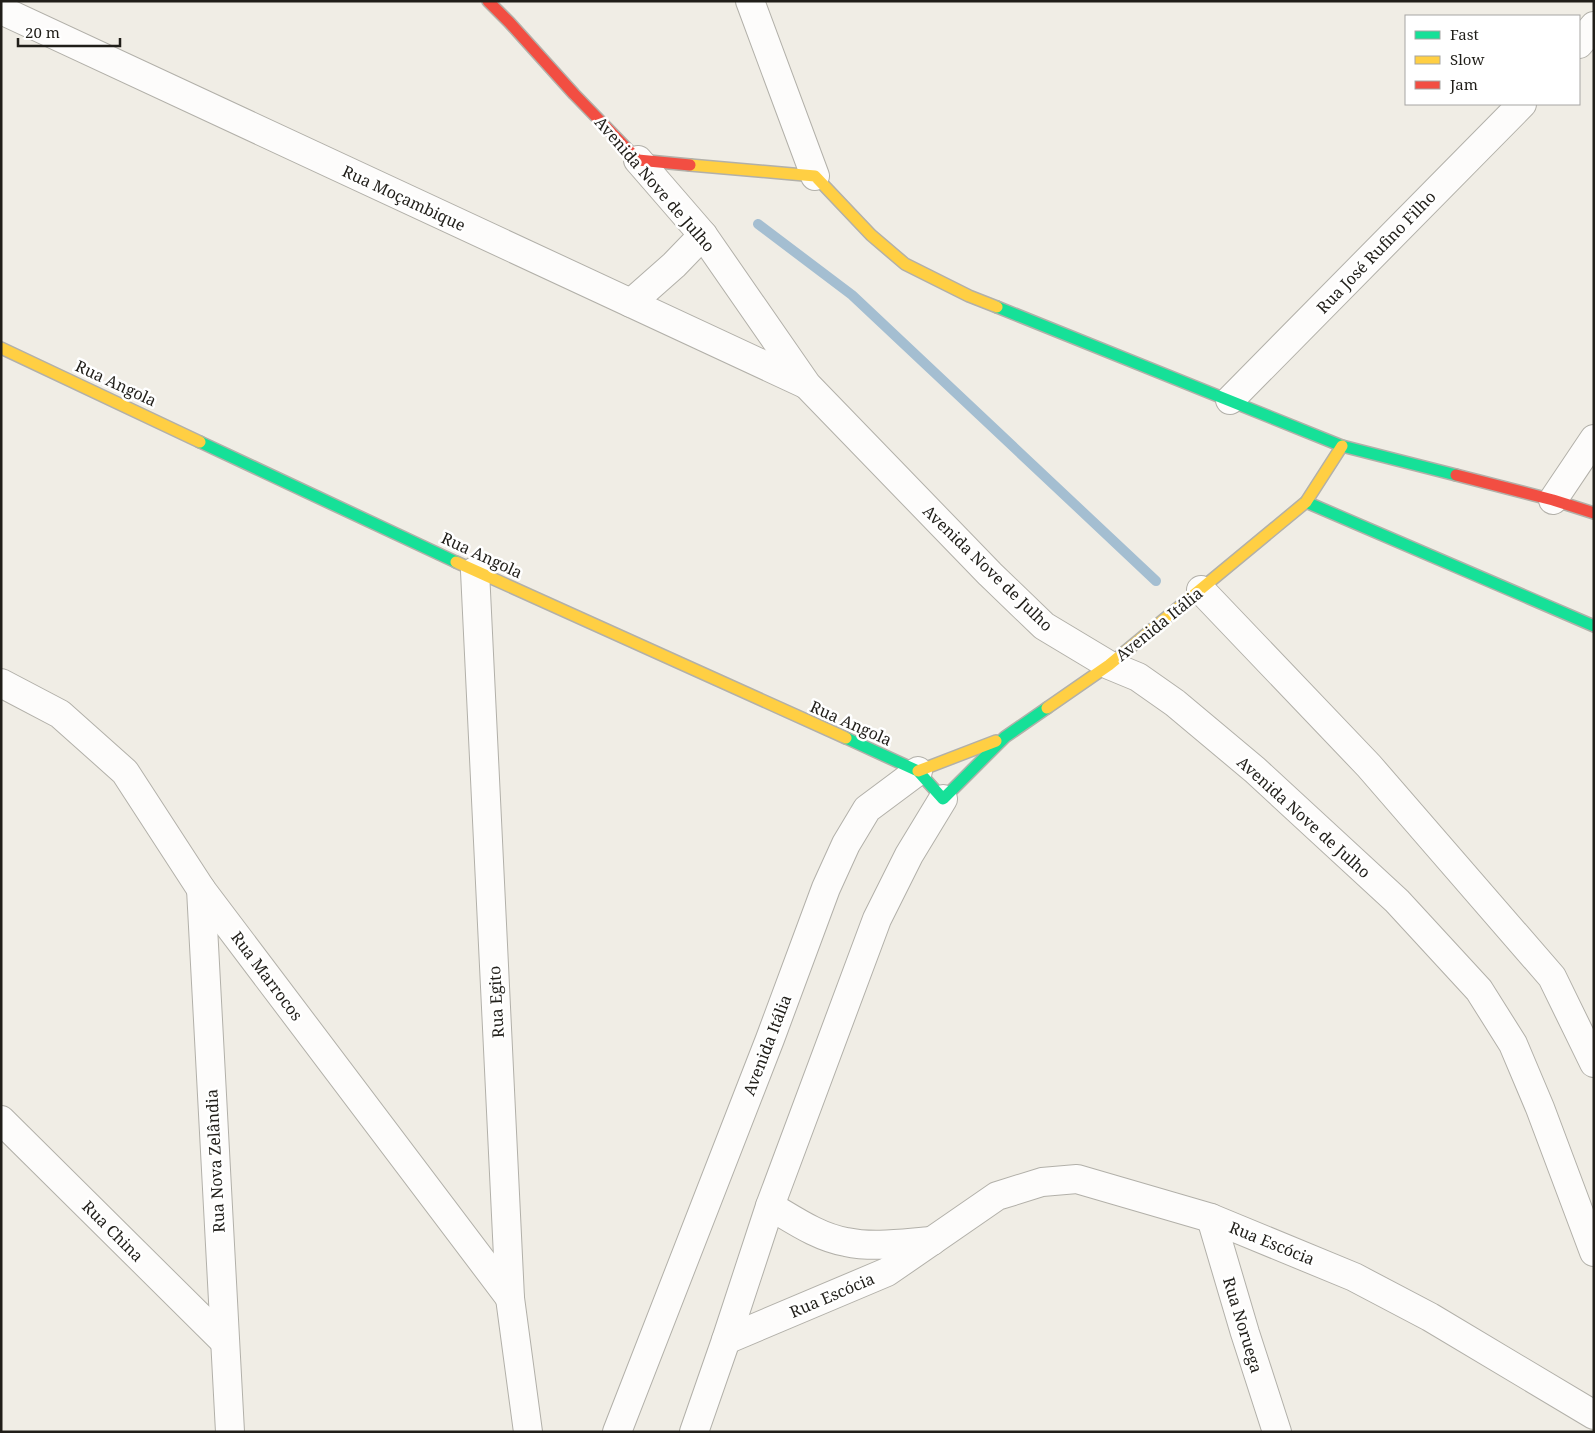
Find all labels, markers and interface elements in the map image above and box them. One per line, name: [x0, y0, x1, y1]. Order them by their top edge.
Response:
scale bar: [18, 15, 120, 47]
legend: [1405, 15, 1580, 105]
text: 20 m: [25, 22, 60, 42]
text: Fast: [1450, 24, 1479, 44]
text: Slow: [1450, 49, 1484, 69]
text: Jam: [1449, 74, 1478, 94]
street label: Avenida Nove de Julho: [590, 112, 720, 256]
street label: Rua Moçambique: [339, 160, 469, 236]
street label: Rua José Rufino Filho: [1312, 186, 1440, 318]
street label: Rua Angola: [72, 355, 160, 411]
street label: Avenida Nove de Julho: [918, 500, 1058, 636]
street label: Rua Angola: [438, 527, 526, 583]
street label: Avenida Itália: [1111, 582, 1207, 666]
street label: Rua Angola: [807, 695, 895, 751]
street label: Avenida Nove de Julho: [1232, 751, 1376, 883]
street label: Rua Marrocos: [226, 927, 308, 1025]
street label: Rua Egito: [483, 965, 509, 1039]
street label: Avenida Itália: [738, 991, 796, 1099]
street label: Rua Nova Zelândia: [200, 1089, 230, 1233]
street label: Rua China: [78, 1196, 148, 1266]
street label: Rua Escócia: [1226, 1216, 1318, 1270]
street label: Rua Escócia: [786, 1267, 878, 1323]
street label: Rua Noruega: [1218, 1274, 1268, 1376]

